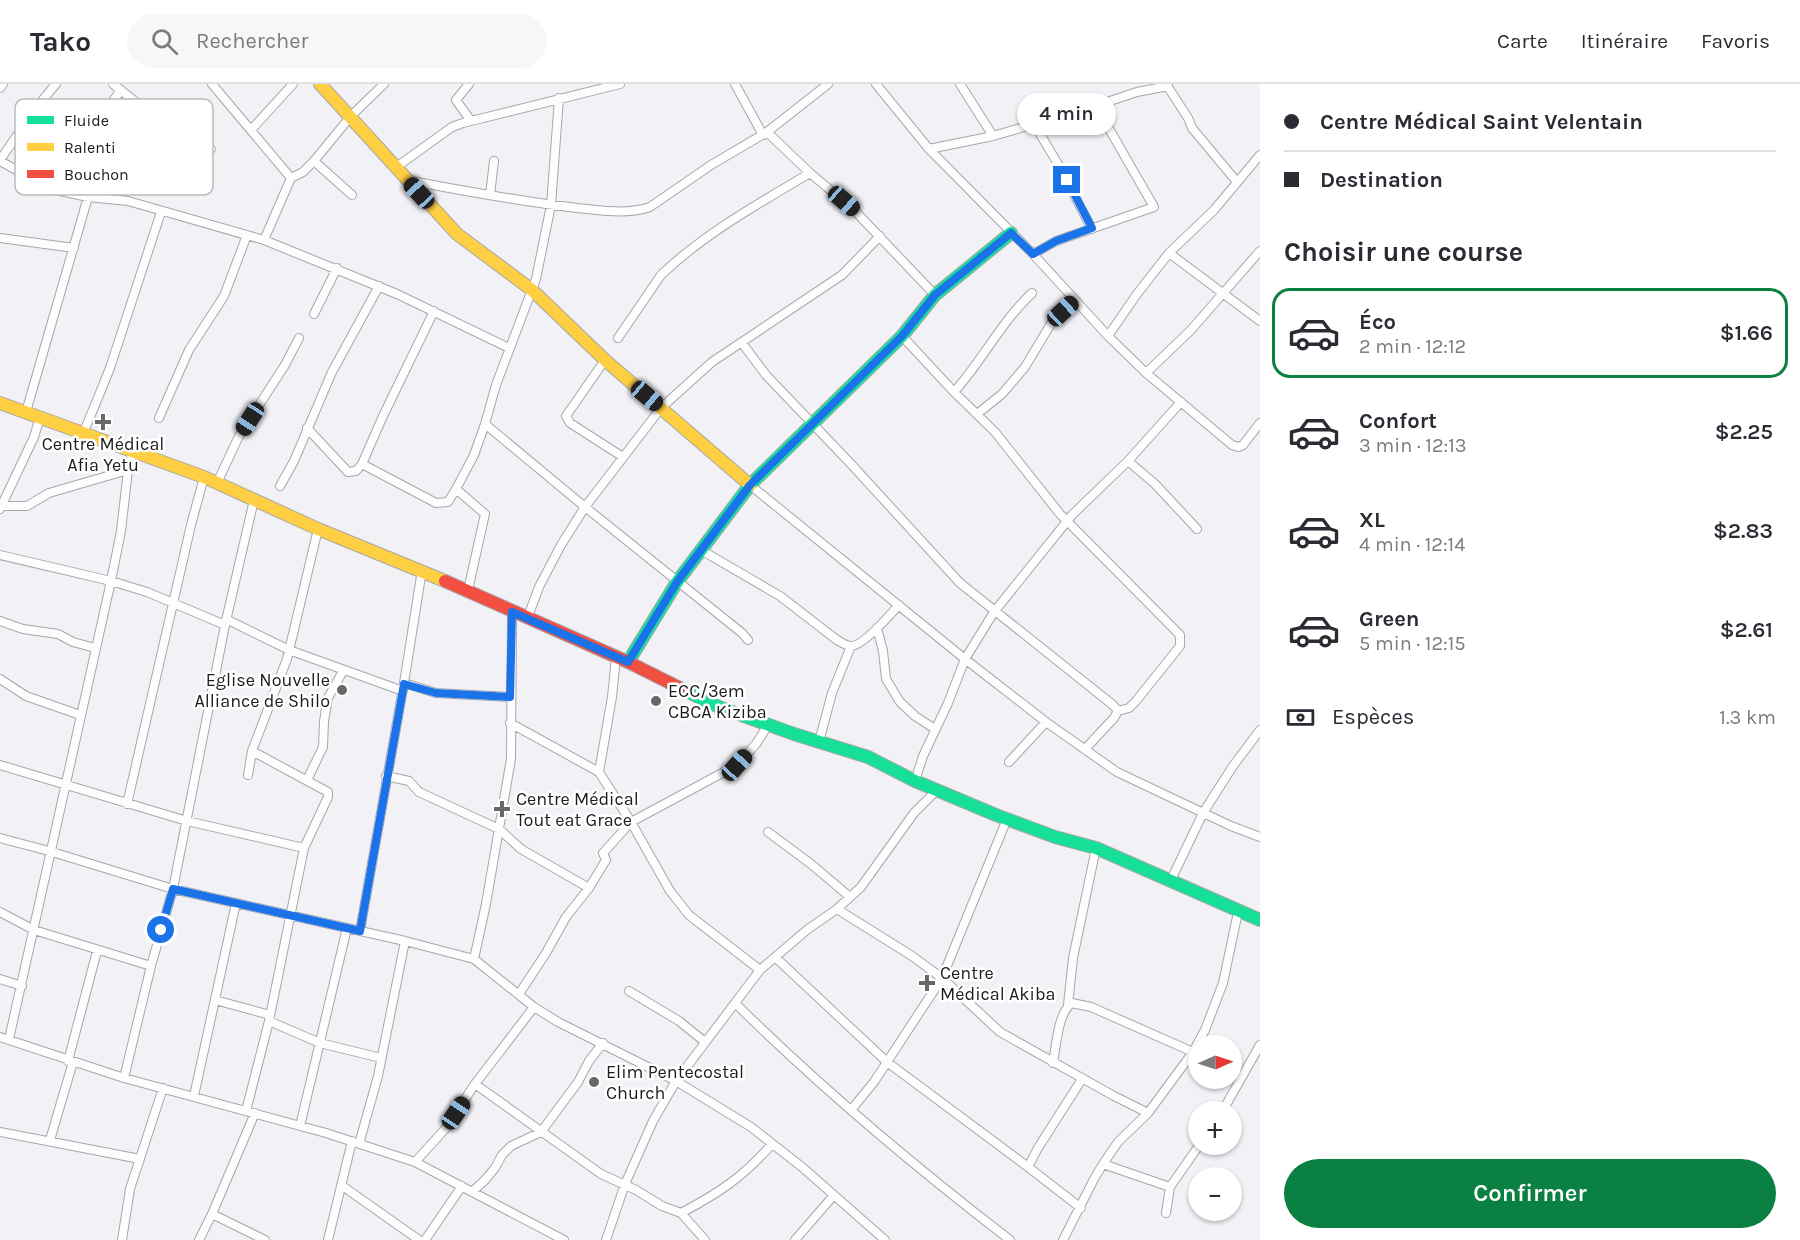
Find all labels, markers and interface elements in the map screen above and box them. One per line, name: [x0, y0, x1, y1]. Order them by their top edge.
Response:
search box: [127, 14, 547, 68]
text: Tako: [30, 25, 91, 58]
icon: search: [148, 25, 181, 58]
text: Rechercher: [196, 28, 309, 54]
text: Carte: [1497, 29, 1548, 53]
text: Itinéraire: [1581, 29, 1668, 53]
text: Favoris: [1701, 29, 1770, 53]
callout: 4 min: [1018, 93, 1116, 135]
legend: [15, 99, 213, 195]
text: 4 min: [1039, 102, 1094, 125]
text: Centre Médical Saint Velentain: [1320, 109, 1643, 135]
text: Fluide: [64, 111, 109, 130]
text: Ralenti: [64, 138, 116, 157]
text: Bouchon: [64, 165, 129, 184]
route end: [1053, 166, 1080, 193]
text: Destination: [1320, 167, 1443, 193]
car: [400, 174, 438, 212]
car: [825, 182, 863, 220]
text: Choisir une course: [1284, 236, 1523, 268]
car: [1044, 292, 1082, 330]
icon: car: [1287, 306, 1341, 360]
text: Éco: [1359, 309, 1396, 335]
text: $1.66: [1720, 320, 1773, 346]
text: 2 min · 12:12: [1359, 335, 1466, 358]
car: [627, 378, 667, 414]
car: [233, 399, 267, 439]
icon: car: [1287, 405, 1341, 459]
text: Confort: [1359, 408, 1437, 434]
marker: Centre Médical Afia Yetu: [94, 413, 112, 431]
text: $2.25: [1715, 419, 1773, 445]
place label: Centre Médical Afia Yetu: [42, 433, 164, 476]
text: 3 min · 12:13: [1359, 434, 1467, 457]
icon: car: [1287, 504, 1341, 558]
text: XL: [1359, 507, 1385, 533]
text: $2.83: [1713, 518, 1773, 544]
text: 4 min · 12:14: [1359, 533, 1465, 556]
icon: car: [1287, 603, 1341, 657]
text: Green: [1359, 606, 1420, 632]
text: $2.61: [1720, 617, 1773, 643]
text: 5 min · 12:15: [1359, 632, 1466, 655]
place label: Eglise Nouvelle Alliance de Shilo: [194, 669, 330, 712]
place label: ECC/3em CBCA Kiziba: [668, 680, 767, 723]
marker: Eglise Nouvelle Alliance de Shilo: [335, 683, 349, 697]
marker: ECC/3em CBCA Kiziba: [649, 694, 663, 708]
icon: cash: [1284, 701, 1317, 734]
text: Espèces: [1332, 704, 1414, 730]
text: 1.3 km: [1719, 706, 1776, 729]
car: [718, 746, 756, 784]
place label: Centre Médical Tout eat Grace: [516, 788, 639, 831]
marker: Centre Médical Tout eat Grace: [493, 800, 511, 818]
route start: [147, 916, 174, 943]
place label: Centre Médical Akiba: [940, 962, 1055, 1005]
marker: Centre Médical Akiba: [918, 974, 936, 992]
north arrow: [1188, 1035, 1242, 1089]
map controls: [1188, 1035, 1242, 1221]
place label: Elim Pentecostal Church: [606, 1061, 744, 1104]
marker: Elim Pentecostal Church: [587, 1075, 601, 1089]
car: [438, 1093, 474, 1133]
button: +: [1188, 1101, 1242, 1155]
button: Confirmer: [1284, 1159, 1776, 1228]
button: −: [1188, 1167, 1242, 1221]

